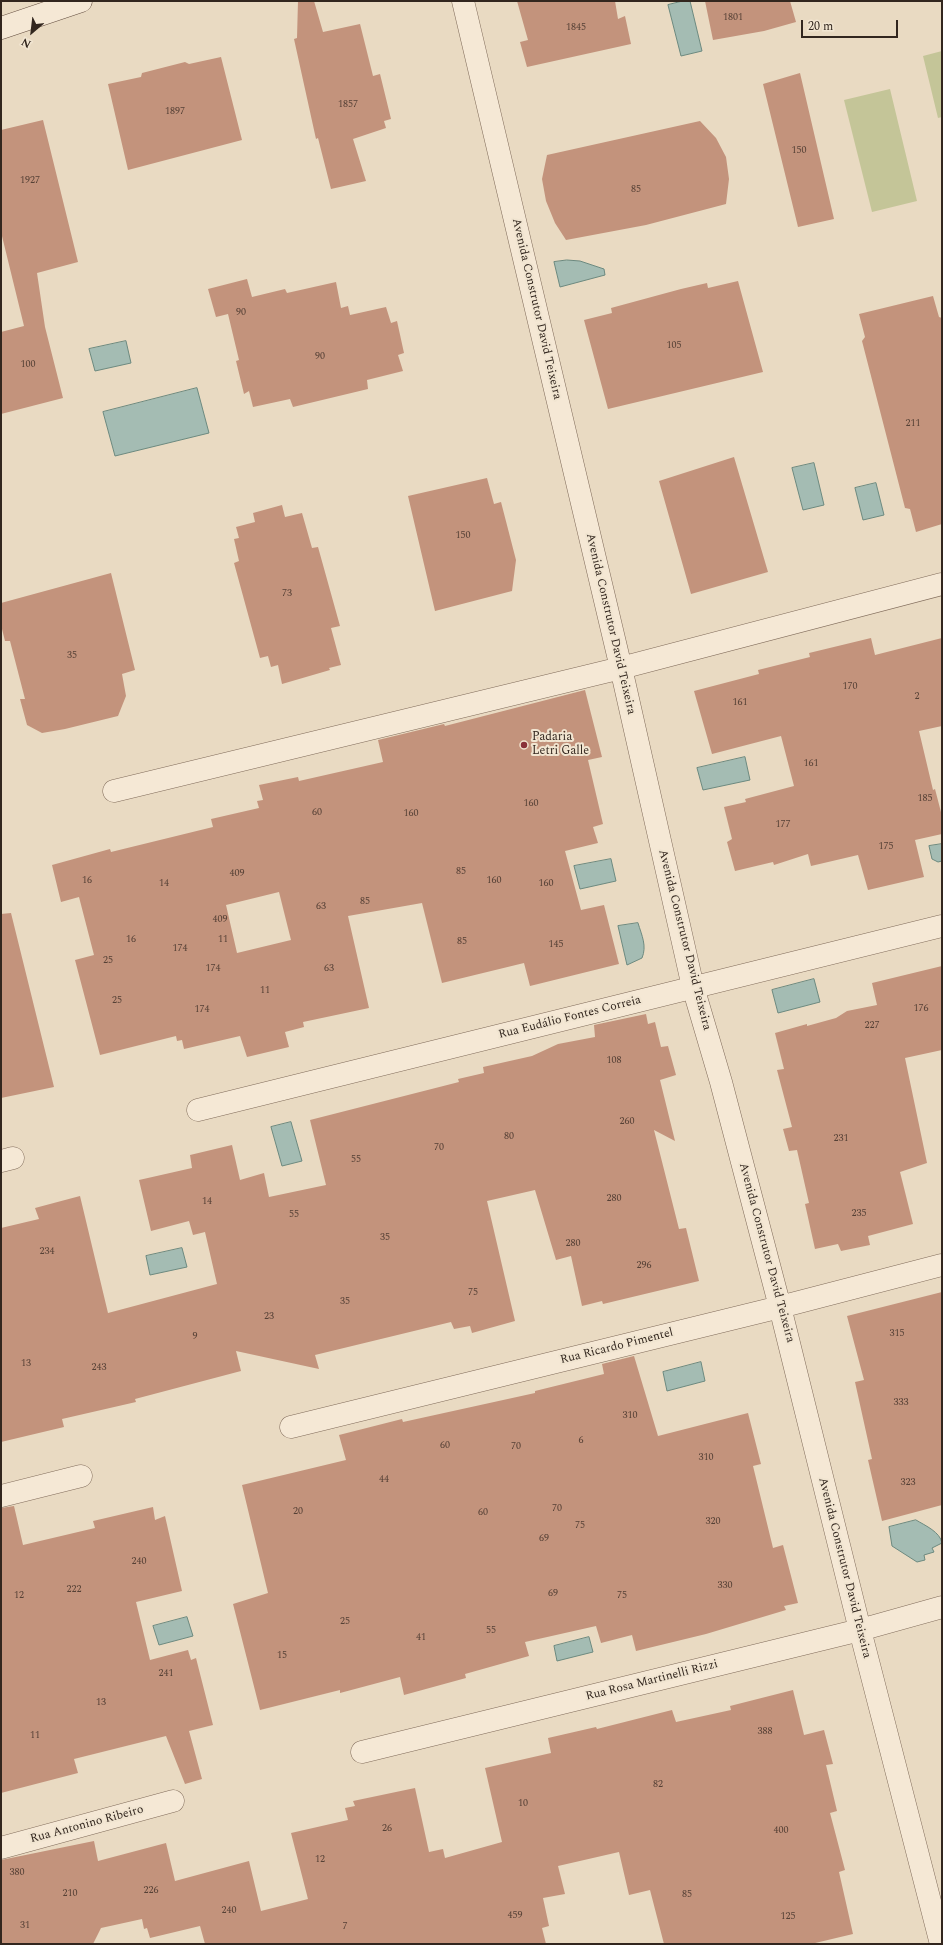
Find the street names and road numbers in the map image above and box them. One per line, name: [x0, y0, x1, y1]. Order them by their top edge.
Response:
street label: Avenida Construtor David Teixeira: [508, 217, 564, 401]
street label: Avenida Construtor David Teixeira: [582, 532, 638, 716]
street label: Avenida Construtor David Teixeira: [655, 848, 713, 1032]
street label: Rua Eudálio Fontes Correia: [497, 993, 643, 1043]
street label: Avenida Construtor David Teixeira: [735, 1162, 797, 1344]
street label: Rua Ricardo Pimentel: [559, 1326, 675, 1368]
street label: Avenida Construtor David Teixeira: [815, 1476, 873, 1660]
street label: Rua Rosa Martinelli Rizzi: [584, 1658, 720, 1704]
street label: Rua Antonino Ribeiro: [29, 1803, 145, 1847]

